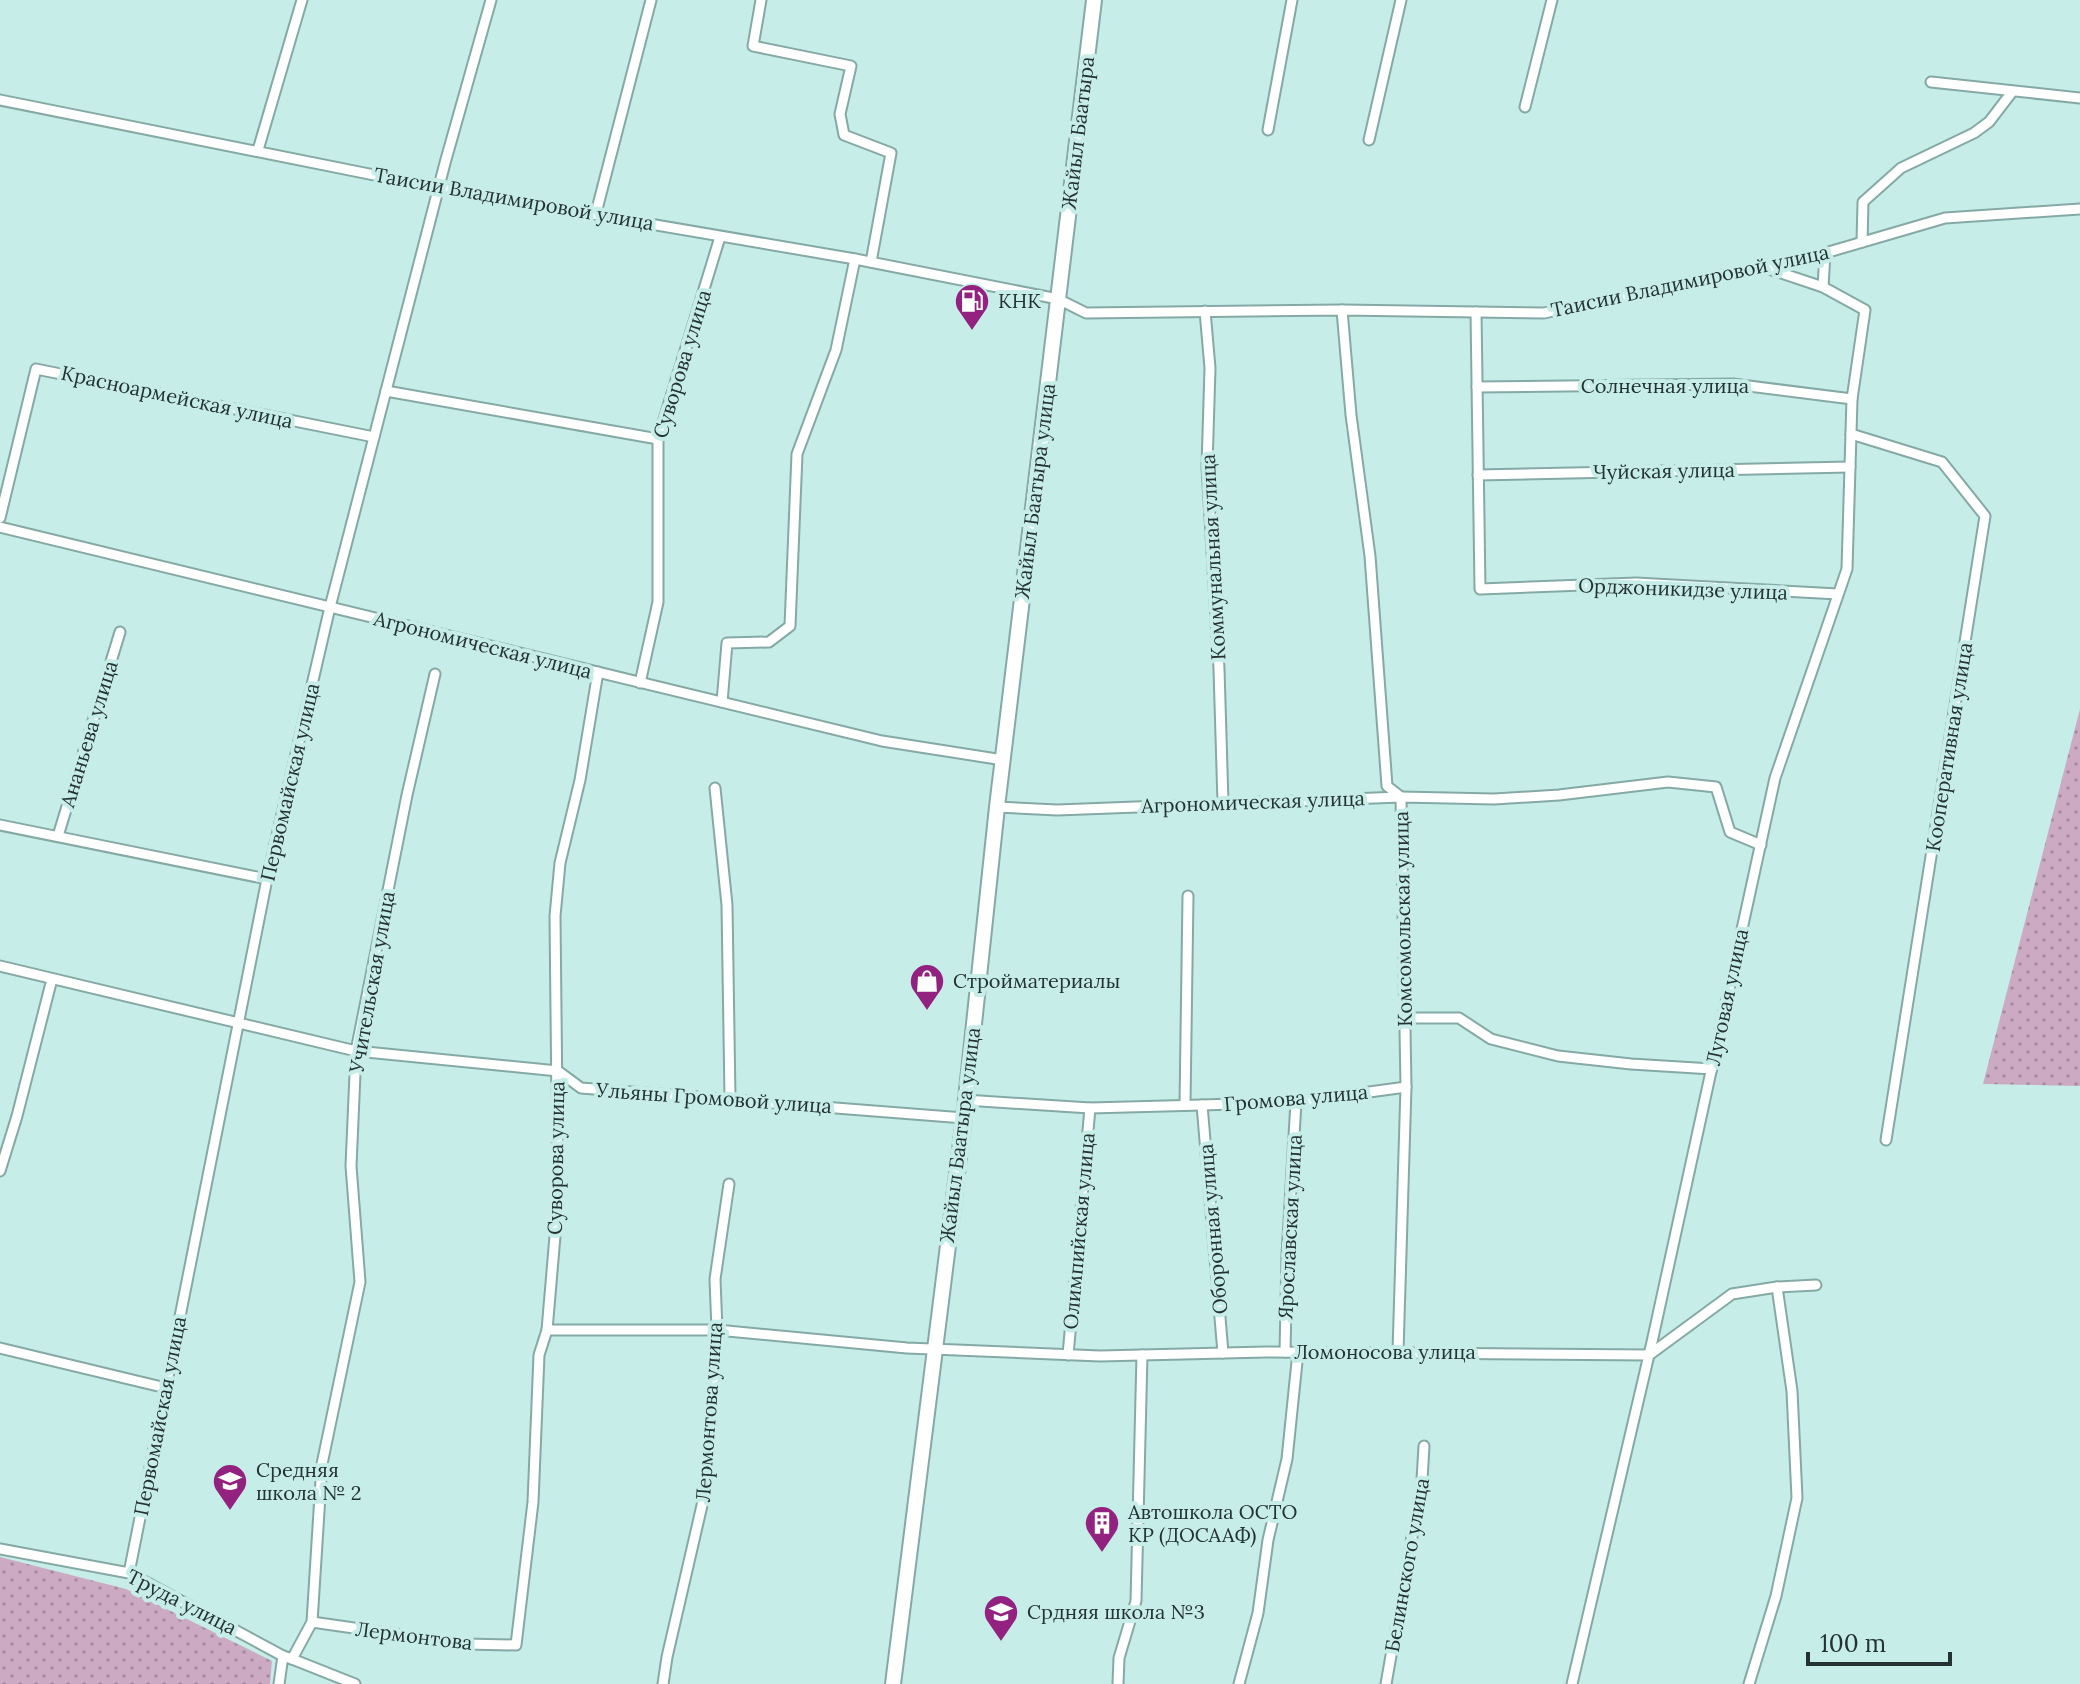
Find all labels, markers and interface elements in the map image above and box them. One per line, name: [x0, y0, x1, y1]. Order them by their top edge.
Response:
street label: Жайыл Баатыра: [1056, 55, 1099, 211]
street label: Таисии Владимировой улица: [372, 162, 656, 235]
street label: Таисии Владимировой улица: [1549, 239, 1831, 322]
fuel station icon: КНК: [953, 282, 991, 332]
street label: Суворова улица: [647, 287, 716, 441]
place label: КНК: [998, 288, 1041, 313]
street label: Красноармейская улица: [59, 360, 295, 433]
street label: Солнечная улица: [1581, 373, 1749, 398]
street label: Жайыл Баатыра улица: [1009, 382, 1060, 600]
street label: Коммунальная улица: [1195, 453, 1230, 661]
street label: Чуйская улица: [1593, 457, 1735, 484]
street label: Орджоникидзе улица: [1578, 572, 1788, 605]
street label: Агрономическая улица: [371, 605, 595, 684]
street label: Кооперативная улица: [1920, 641, 1977, 853]
street label: Ананьева улица: [54, 657, 123, 811]
street label: Первомайская улица: [255, 680, 324, 883]
street label: Агрономическая улица: [1140, 785, 1365, 818]
street label: Комсомольская улица: [1388, 811, 1417, 1027]
street label: Учительская улица: [343, 889, 400, 1076]
street label: Луговая улица: [1700, 926, 1753, 1068]
shop icon: Стройматериалы: [908, 962, 946, 1012]
place label: Стройматериалы: [953, 968, 1120, 993]
street label: Жайыл Баатыра улица: [934, 1026, 985, 1244]
street label: Ульяны Громовой улица: [594, 1077, 833, 1118]
street label: Громова улица: [1223, 1079, 1369, 1116]
street label: Суворова улица: [542, 1081, 569, 1235]
street label: Олимпийская улица: [1057, 1131, 1100, 1331]
street label: Ярославская улица: [1272, 1134, 1307, 1320]
street label: Оборонная улица: [1193, 1143, 1232, 1315]
street label: Первомайская улица: [128, 1314, 191, 1518]
street label: Лермонтова улица: [690, 1321, 727, 1503]
street label: Ломоносова улица: [1294, 1339, 1476, 1364]
place label: Средняя школа № 2: [256, 1457, 361, 1505]
school or university icon: Средняя школа № 2: [211, 1462, 249, 1512]
street label: Белинского улица: [1379, 1476, 1434, 1654]
place label: Автошкола ОСТО КР (ДОСААФ): [1127, 1499, 1297, 1548]
building icon: Автошкола ОСТО КР (ДОСААФ): [1083, 1504, 1121, 1554]
street label: Труда улица: [123, 1563, 241, 1640]
school or university icon: Срдняя школа №3: [982, 1593, 1020, 1643]
place label: Срдняя школа №3: [1027, 1599, 1205, 1624]
street label: Лермонтова: [354, 1616, 474, 1655]
scale bar: [1808, 1616, 1950, 1666]
text: 100 m: [1820, 1628, 1886, 1659]

